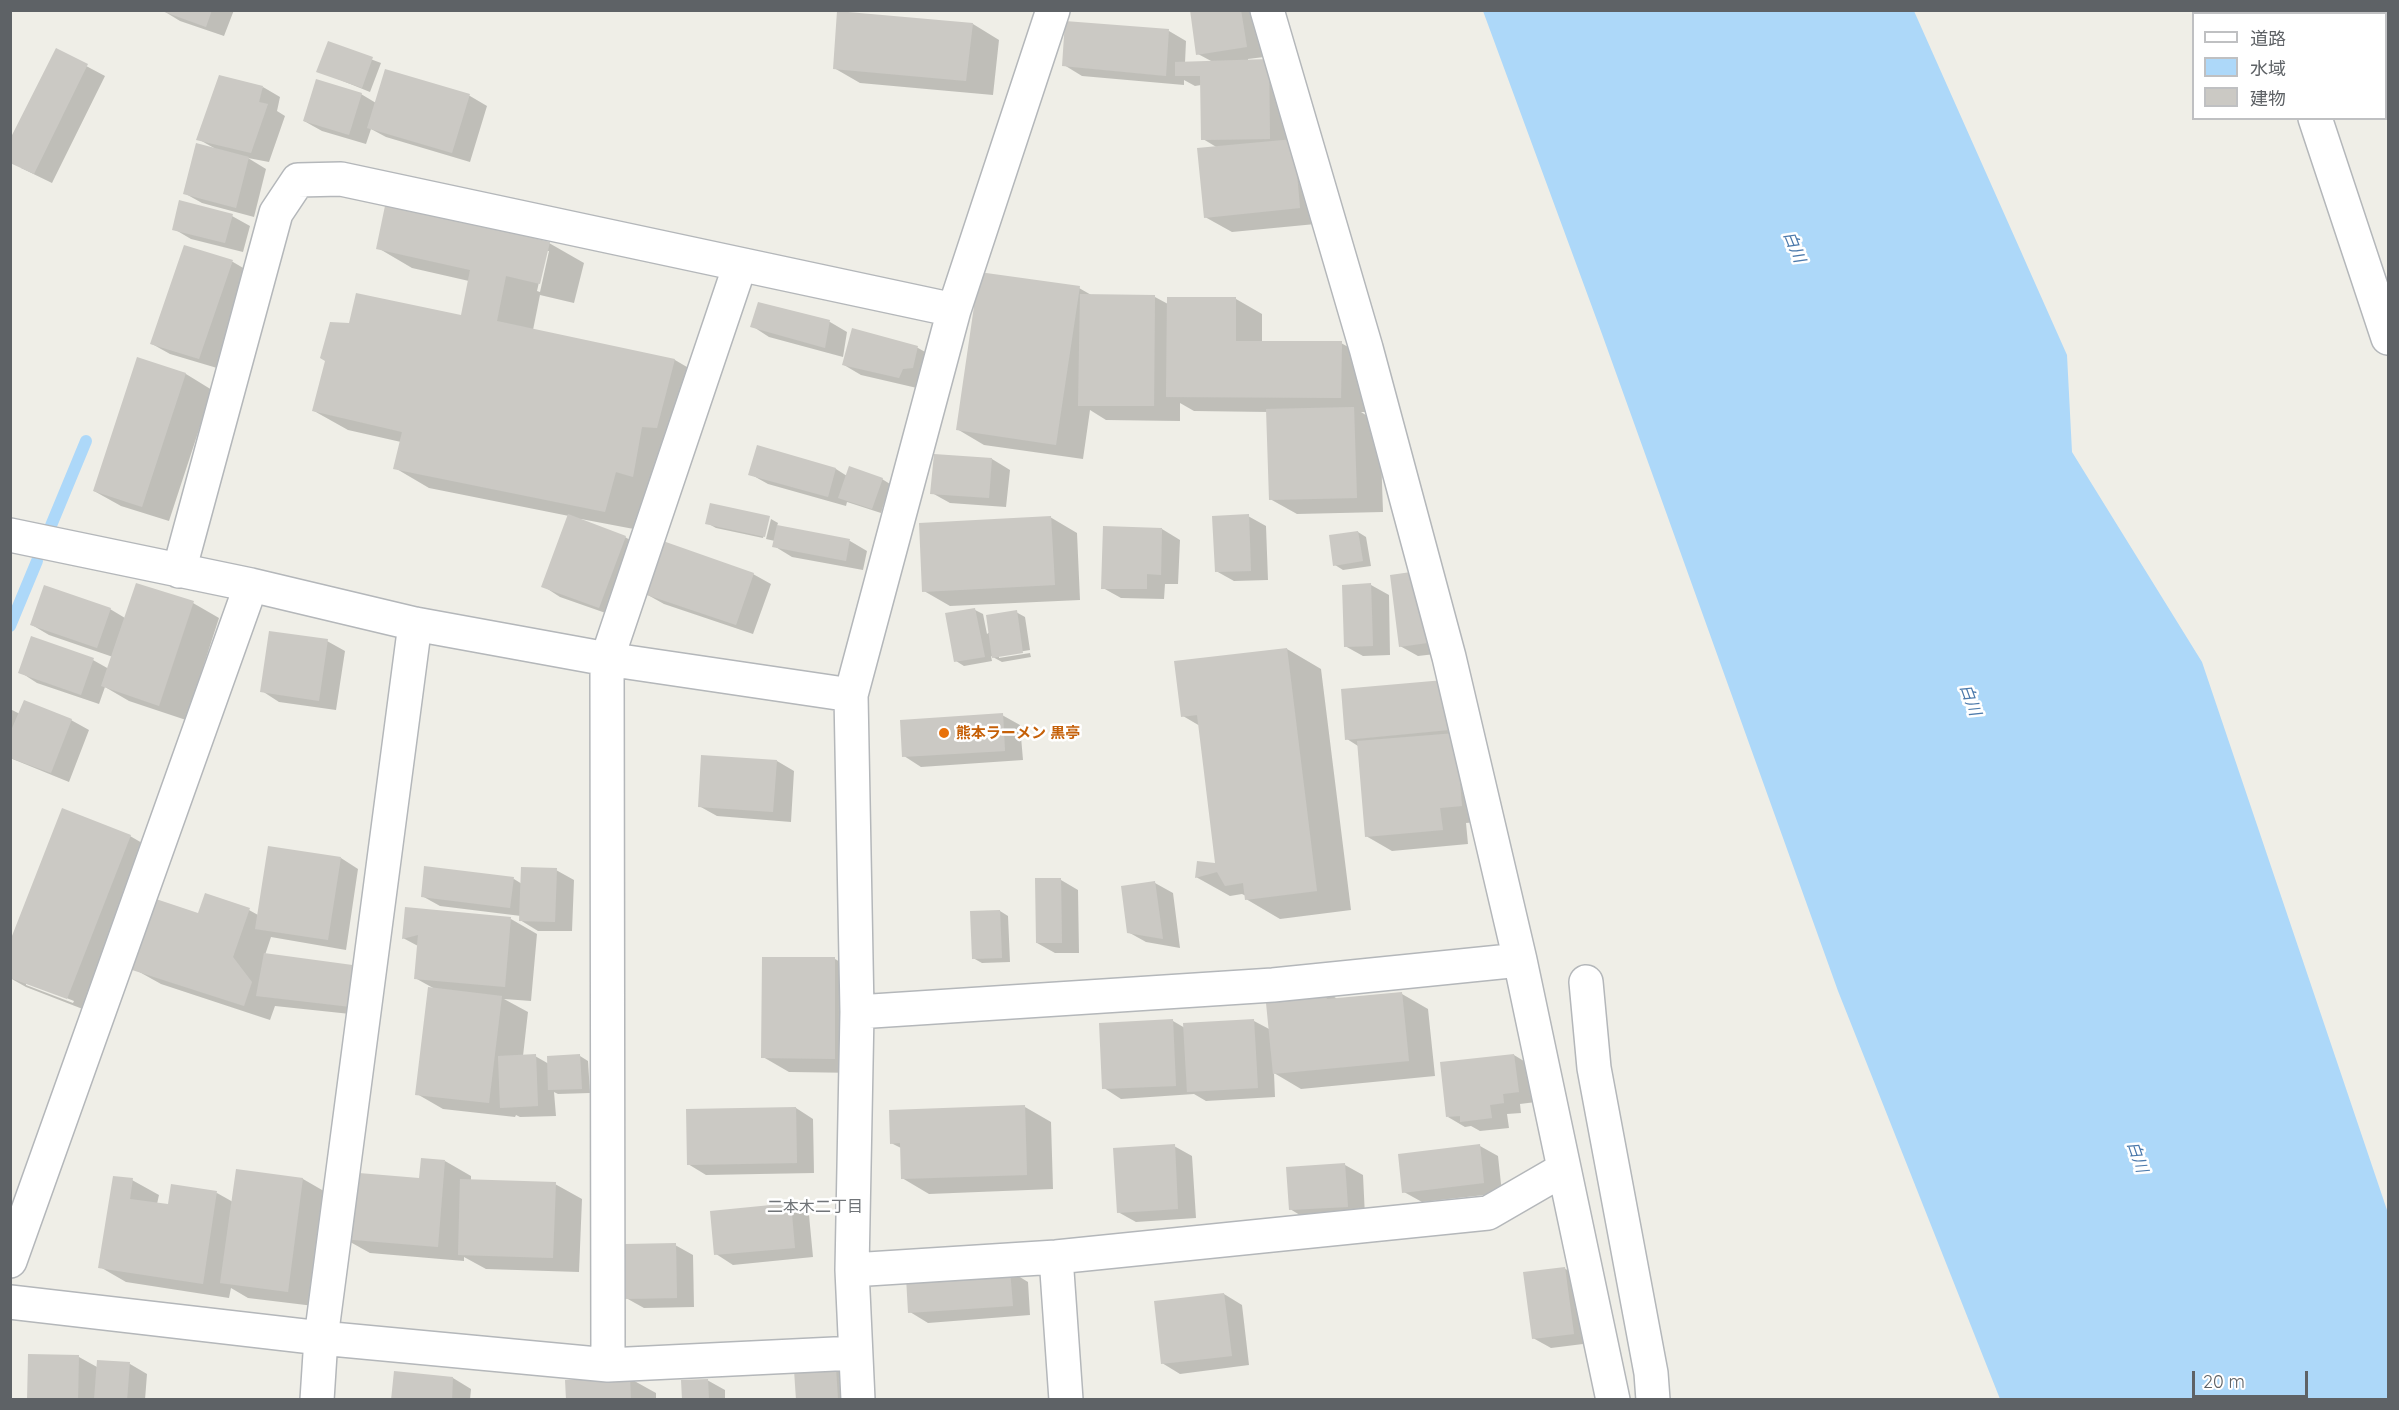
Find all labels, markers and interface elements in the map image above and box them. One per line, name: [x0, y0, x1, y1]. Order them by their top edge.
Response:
legend: [2192, 12, 2387, 120]
text: 道路: [2250, 27, 2286, 50]
text: 水域: [2250, 57, 2286, 80]
text: 建物: [2250, 87, 2286, 110]
water label: 白川: [1779, 229, 1809, 265]
water label: 白川: [1956, 682, 1984, 718]
place label: 熊本ラーメン 黒亭: [956, 724, 1080, 742]
marker: 熊本ラーメン 黒亭: [937, 726, 951, 740]
water label: 白川: [2123, 1139, 2151, 1175]
district label: 二本木二丁目: [767, 1197, 863, 1217]
scale bar: [2195, 1359, 2310, 1397]
text: 20 m: [2203, 1370, 2245, 1393]

